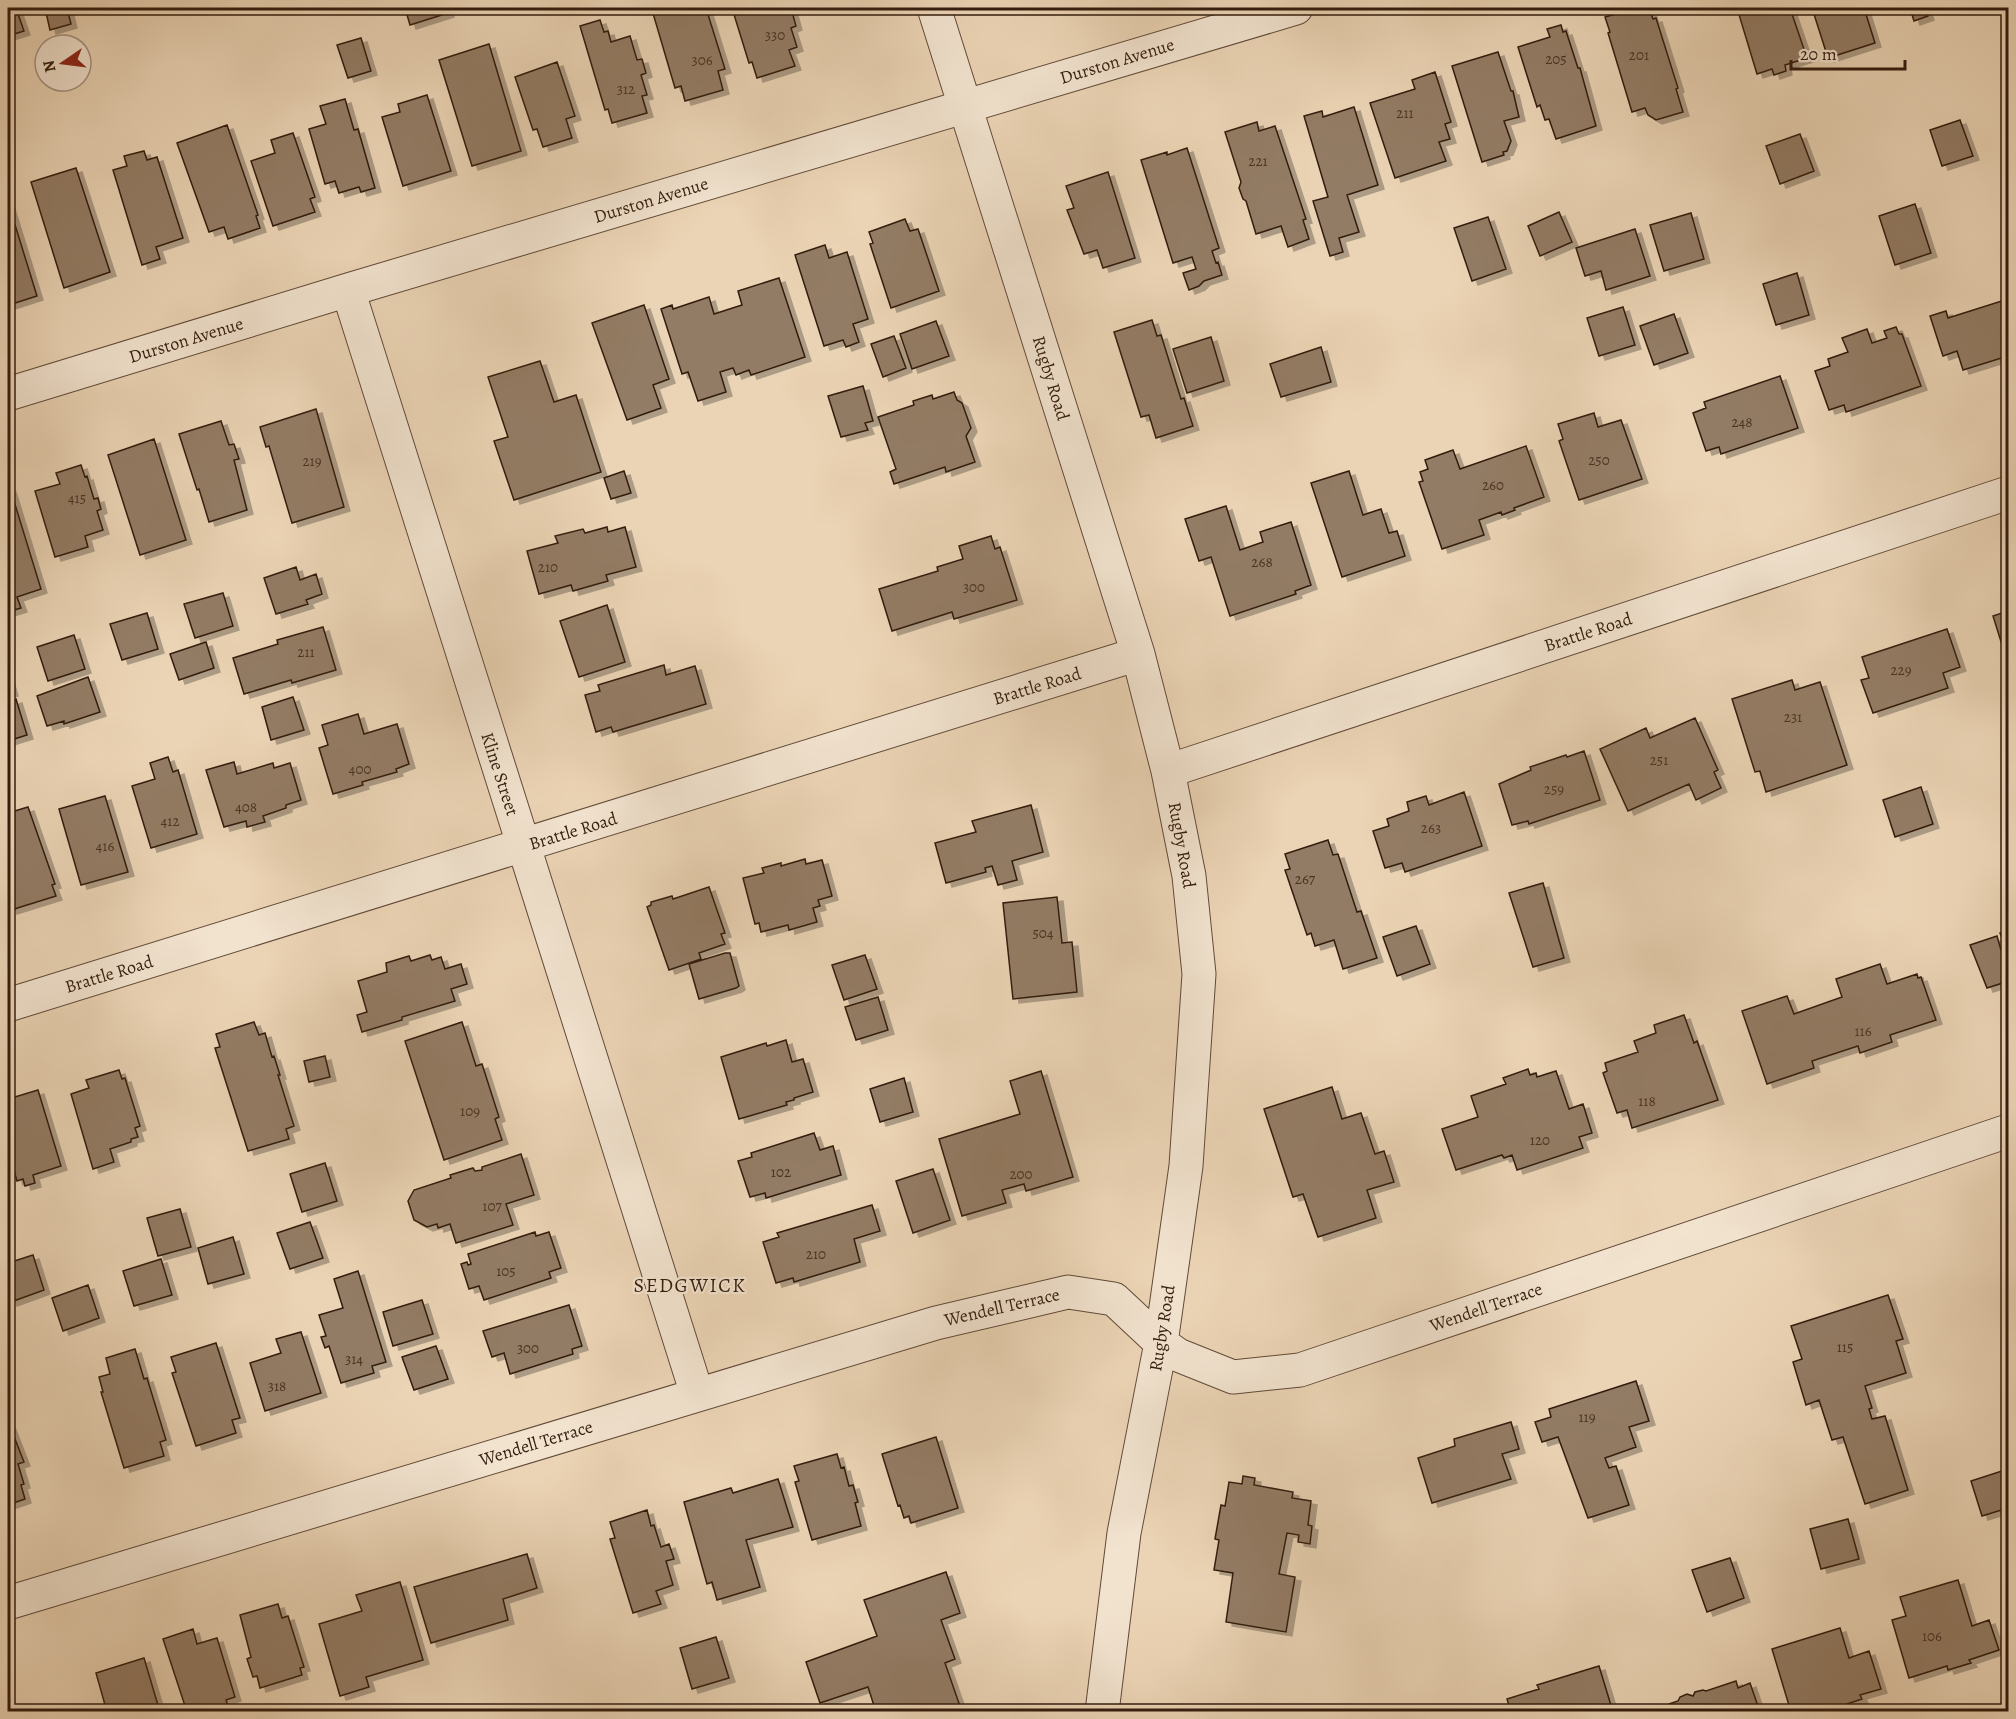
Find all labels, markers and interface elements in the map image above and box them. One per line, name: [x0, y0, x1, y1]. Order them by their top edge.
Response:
house number: 330: [765, 25, 785, 45]
street label: Durston Avenue: [1057, 32, 1177, 90]
north arrow: [33, 33, 93, 93]
scale bar: [1791, 33, 1905, 71]
text: 20 m: [1800, 42, 1837, 66]
house number: 201: [1629, 45, 1649, 65]
house number: 205: [1545, 49, 1567, 69]
house number: 306: [691, 50, 713, 70]
text: N: [37, 58, 61, 75]
house number: 312: [617, 79, 635, 99]
house number: 211: [1396, 103, 1414, 123]
house number: 221: [1248, 151, 1268, 171]
street label: Durston Avenue: [591, 171, 711, 229]
street label: Durston Avenue: [126, 311, 246, 369]
street label: Rugby Road: [1027, 333, 1075, 423]
house number: 248: [1731, 412, 1753, 432]
house number: 250: [1588, 450, 1610, 470]
house number: 219: [302, 451, 322, 471]
house number: 260: [1482, 475, 1504, 495]
house number: 415: [68, 488, 86, 508]
house number: 268: [1251, 552, 1273, 572]
house number: 210: [538, 557, 558, 577]
house number: 300: [963, 577, 985, 597]
street label: Brattle Road: [1541, 606, 1635, 657]
house number: 211: [297, 642, 315, 662]
house number: 229: [1890, 660, 1912, 680]
street label: Brattle Road: [990, 661, 1084, 711]
house number: 231: [1784, 707, 1802, 727]
street label: Kline Street: [475, 729, 525, 819]
house number: 251: [1650, 750, 1668, 770]
house number: 400: [349, 759, 371, 779]
house number: 259: [1544, 779, 1564, 799]
house number: 408: [235, 797, 257, 817]
street label: Rugby Road: [1163, 800, 1201, 890]
street label: Brattle Road: [526, 806, 620, 856]
house number: 412: [160, 811, 180, 831]
house number: 263: [1421, 818, 1441, 838]
house number: 416: [96, 836, 114, 856]
house number: 267: [1295, 869, 1316, 889]
house number: 504: [1032, 923, 1054, 943]
street label: Brattle Road: [62, 949, 156, 999]
house number: 116: [1854, 1021, 1872, 1041]
house number: 118: [1638, 1091, 1656, 1111]
house number: 109: [460, 1101, 480, 1121]
house number: 120: [1530, 1130, 1550, 1150]
house number: 102: [771, 1162, 791, 1182]
house number: 200: [1009, 1164, 1033, 1184]
house number: 107: [482, 1196, 502, 1216]
house number: 210: [806, 1244, 826, 1264]
house number: 105: [496, 1261, 516, 1281]
district label: SEDGWICK: [634, 1272, 746, 1299]
street label: Wendell Terrace: [1426, 1276, 1546, 1338]
street label: Wendell Terrace: [941, 1282, 1062, 1332]
street label: Rugby Road: [1143, 1283, 1181, 1373]
house number: 115: [1837, 1337, 1853, 1357]
house number: 300: [517, 1338, 539, 1358]
house number: 314: [345, 1349, 363, 1369]
house number: 318: [268, 1376, 286, 1396]
house number: 119: [1578, 1407, 1596, 1427]
street label: Wendell Terrace: [475, 1414, 596, 1472]
house number: 106: [1922, 1626, 1942, 1646]

